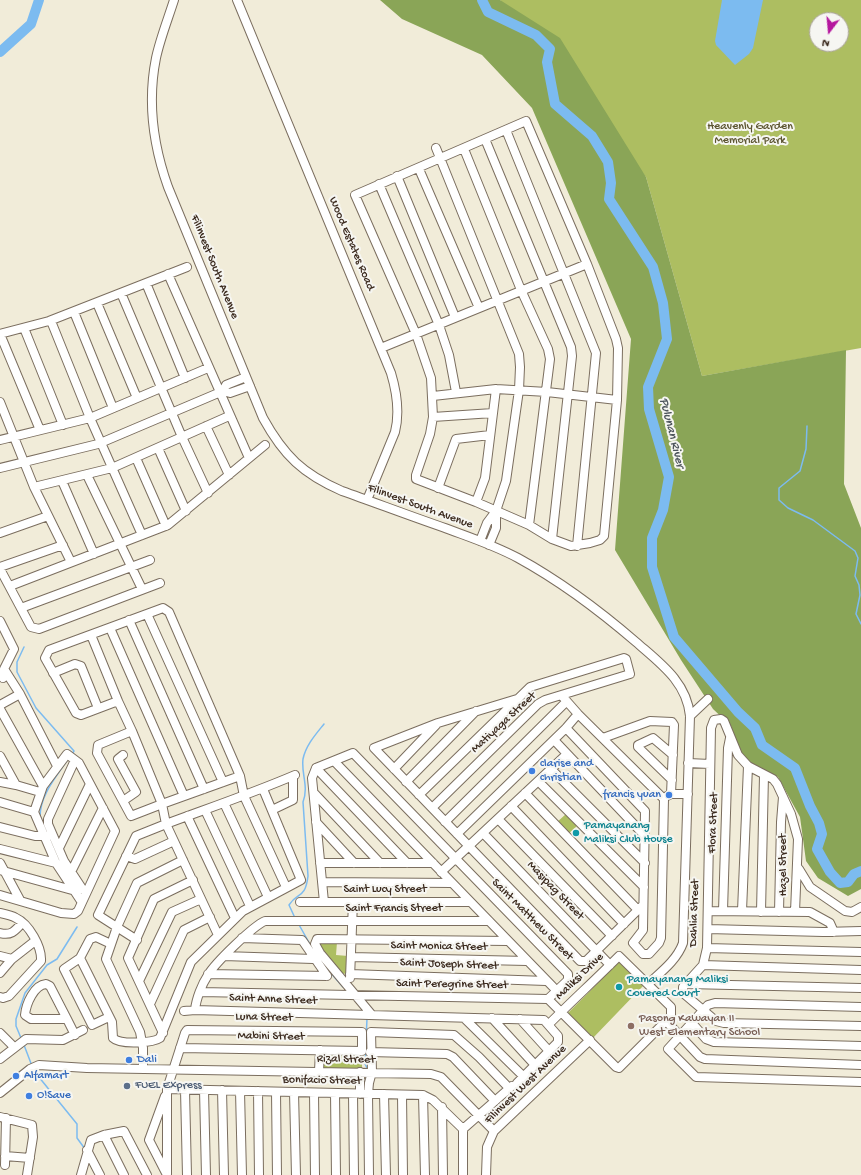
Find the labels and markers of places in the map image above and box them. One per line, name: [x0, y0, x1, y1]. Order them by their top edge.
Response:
place label: clarise and christian: [540, 757, 593, 785]
marker: clarise and christian: [527, 766, 537, 776]
place label: francis yuan: [603, 788, 661, 802]
marker: francis yuan: [664, 790, 674, 800]
place label: Pamayanang Maliksi Club House: [584, 819, 673, 847]
marker: Pamayanang Maliksi Club House: [571, 828, 581, 838]
place label: Pamayanang Maliksi Covered Court: [627, 973, 728, 1001]
marker: Pamayanang Maliksi Covered Court: [614, 982, 624, 992]
place label: Pasong Kawayan II West Elementary School: [639, 1012, 760, 1040]
marker: Pasong Kawayan II West Elementary School: [626, 1021, 636, 1031]
place label: Dali: [137, 1053, 157, 1067]
marker: Dali: [124, 1055, 134, 1065]
place label: Alfamart: [24, 1069, 68, 1083]
marker: Alfamart: [11, 1071, 21, 1081]
place label: FUEL Express: [135, 1079, 202, 1093]
marker: FUEL Express: [122, 1081, 132, 1091]
place label: O!Save: [37, 1089, 71, 1103]
marker: O!Save: [24, 1091, 34, 1101]

